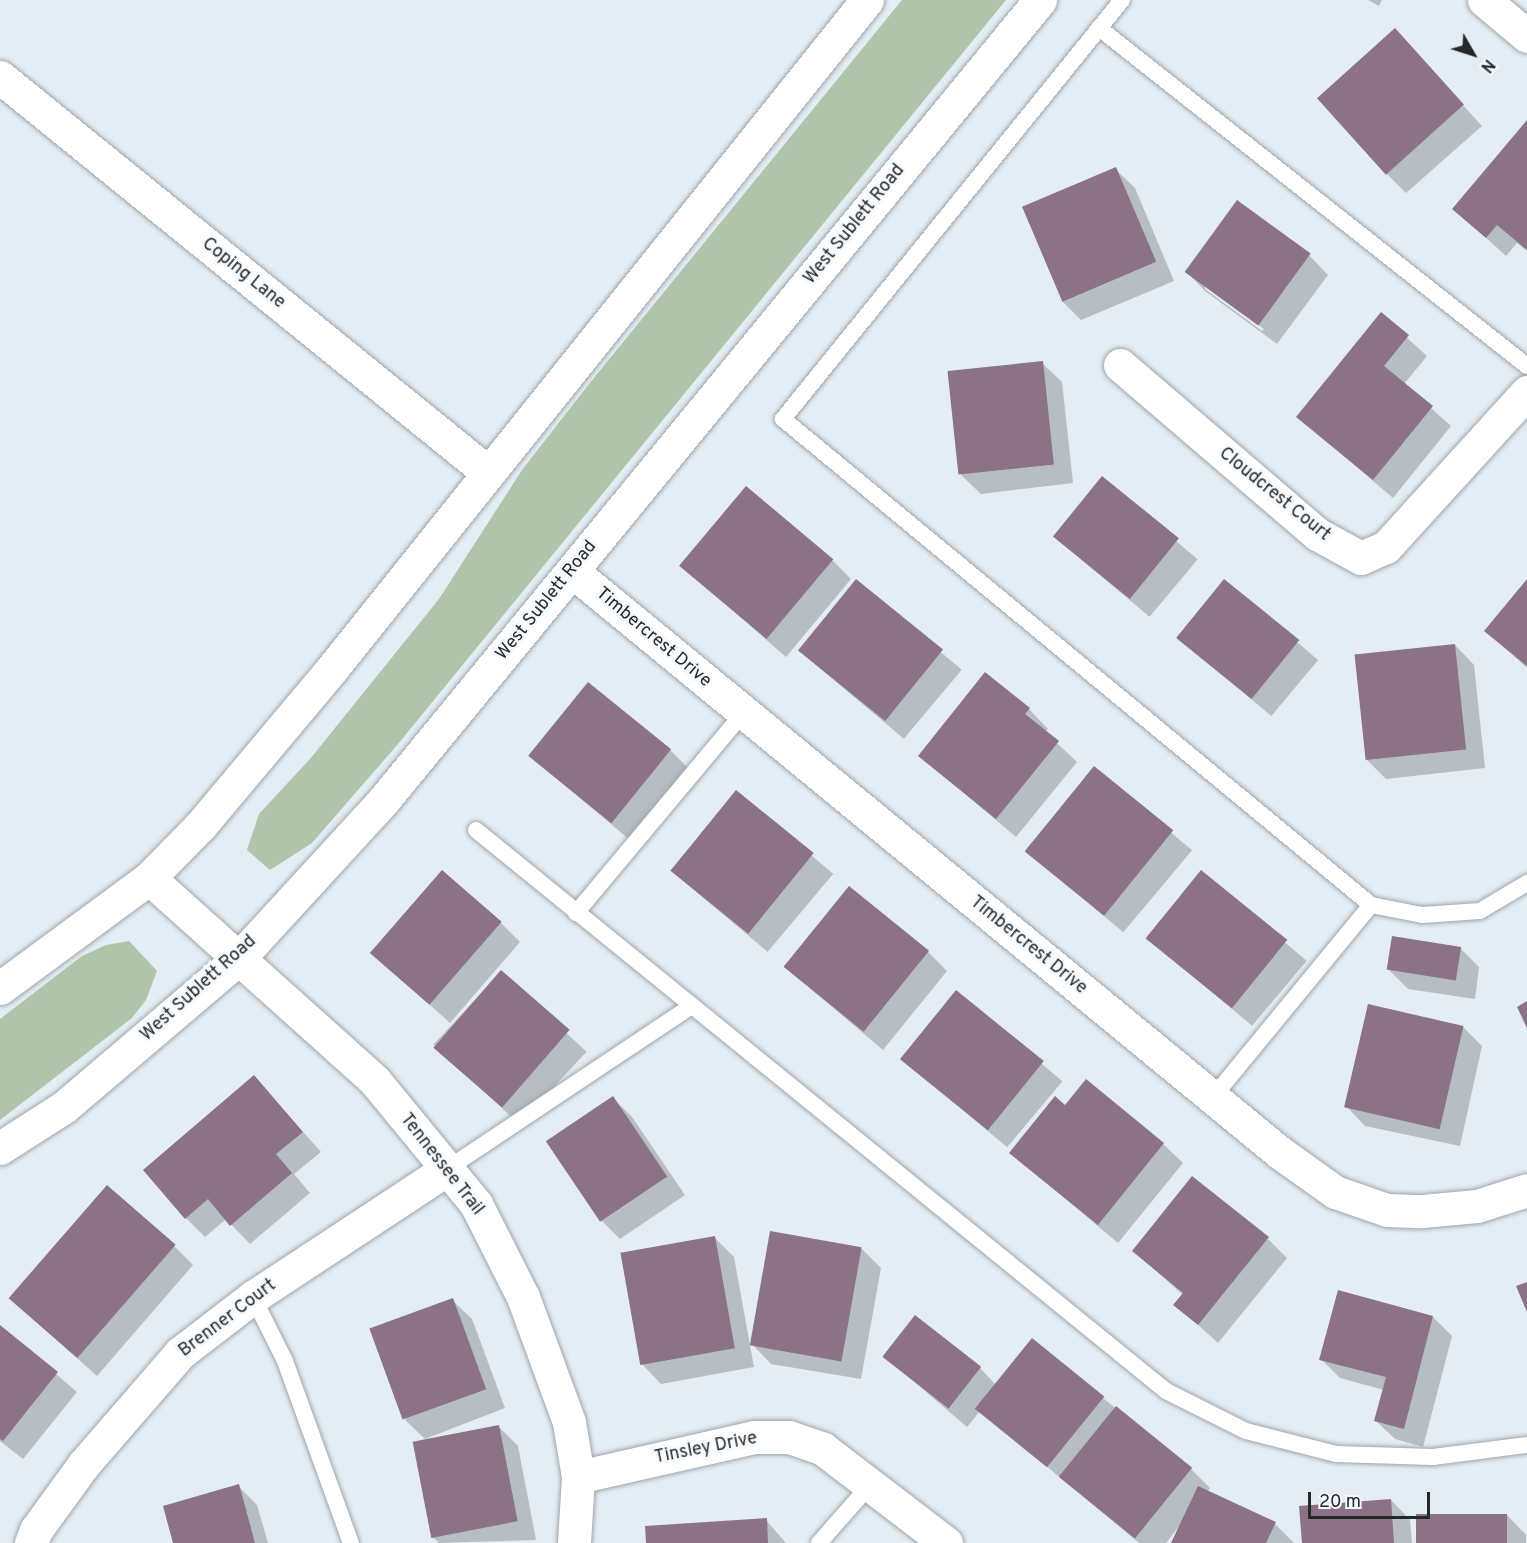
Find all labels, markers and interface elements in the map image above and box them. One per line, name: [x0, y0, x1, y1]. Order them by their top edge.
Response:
north arrow: [1443, 24, 1503, 84]
text: N: [1476, 55, 1498, 76]
street label: West Sublett Road: [800, 161, 910, 289]
street label: Coping Lane: [197, 234, 289, 314]
street label: Cloudcrest Court: [1214, 443, 1334, 547]
street label: West Sublett Road: [492, 537, 602, 665]
street label: Timbercrest Drive: [591, 583, 715, 693]
street label: Timbercrest Drive: [965, 892, 1091, 1000]
street label: West Sublett Road: [137, 931, 261, 1047]
street label: Tennessee Trail: [394, 1110, 488, 1220]
street label: Brenner Court: [175, 1275, 281, 1363]
street label: Tinsley Drive: [653, 1428, 759, 1470]
scale bar: [1311, 1480, 1432, 1518]
text: 20 m: [1319, 1491, 1361, 1514]

